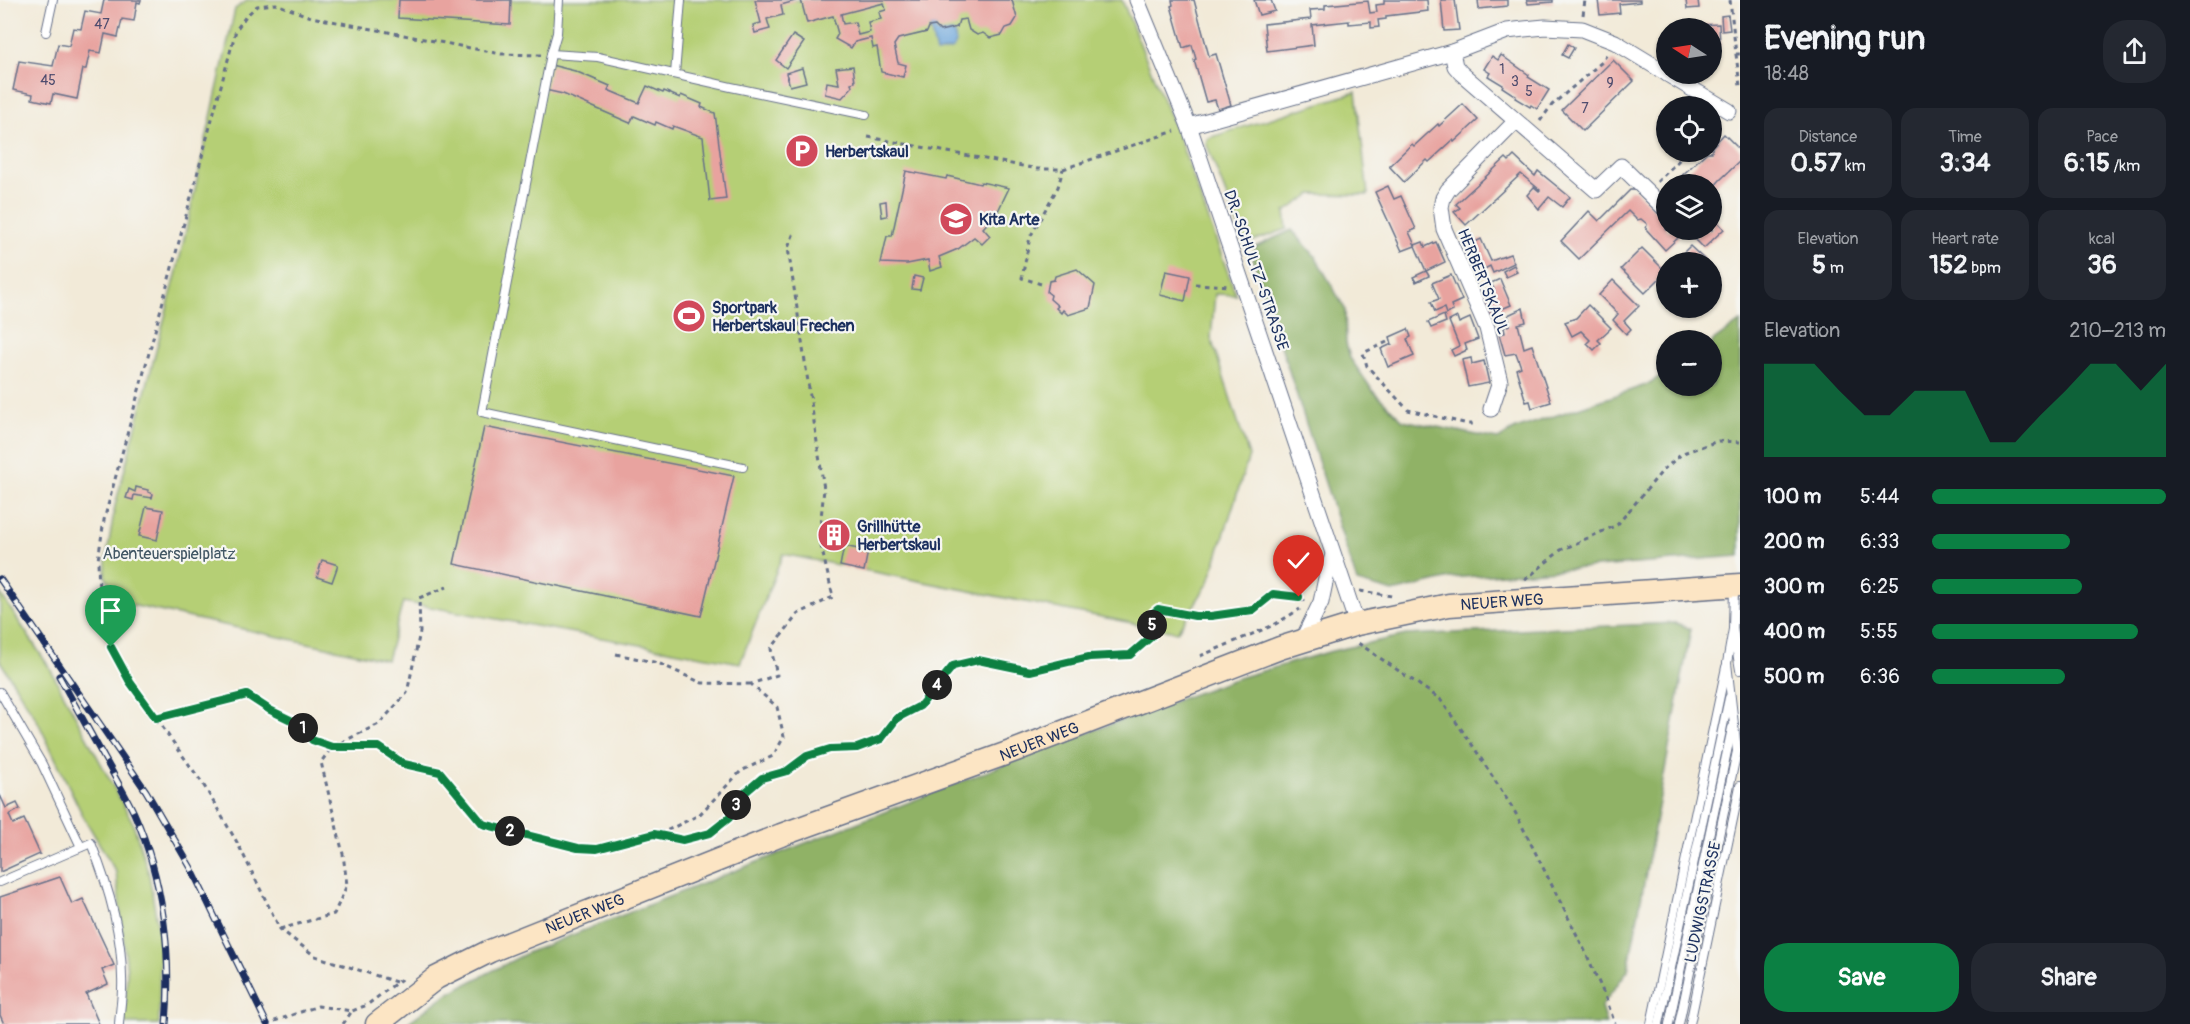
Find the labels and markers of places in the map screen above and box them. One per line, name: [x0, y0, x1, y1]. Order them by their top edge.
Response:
parking icon: Herbertskaul: [784, 133, 820, 169]
place label: Herbertskaul: [825, 142, 909, 162]
school or university icon: Kita Arte: [938, 201, 974, 237]
place label: Kita Arte: [979, 210, 1040, 230]
sports icon: Sportpark Herbertskaul Frechen: [671, 298, 707, 334]
place label: Sportpark Herbertskaul Frechen: [712, 298, 854, 336]
building icon: Grillhütte Herbertskaul: [816, 517, 852, 553]
place label: Grillhütte Herbertskaul: [857, 517, 941, 555]
pin: [1273, 535, 1324, 597]
pin: [85, 585, 136, 647]
pin: 5: [1137, 610, 1167, 640]
pin: 4: [922, 670, 952, 700]
pin: 1: [288, 713, 318, 743]
pin: 3: [721, 790, 751, 820]
pin: 2: [495, 816, 525, 846]

